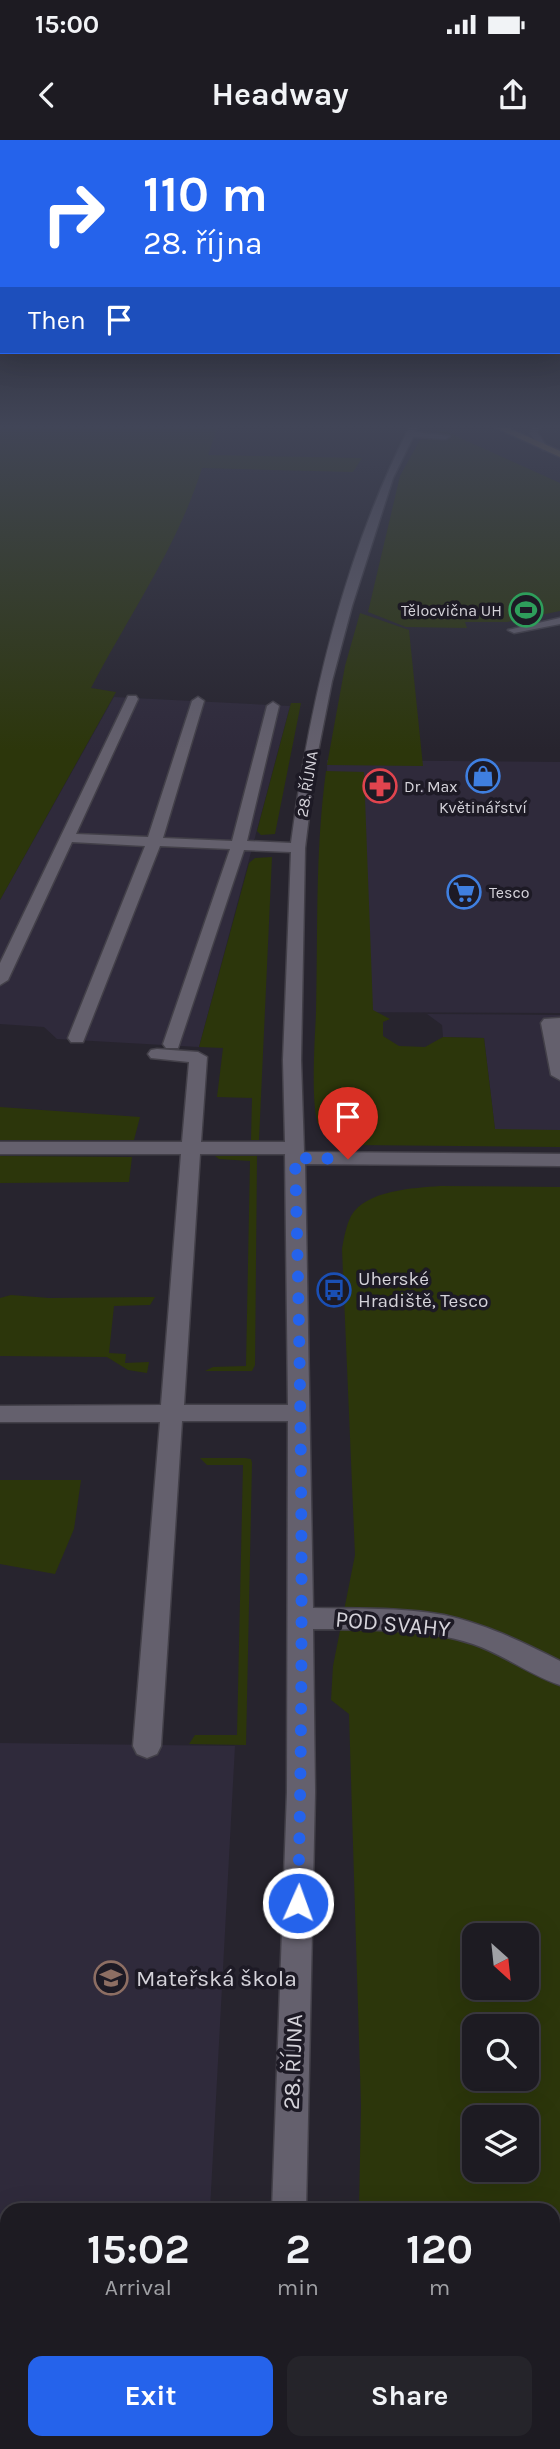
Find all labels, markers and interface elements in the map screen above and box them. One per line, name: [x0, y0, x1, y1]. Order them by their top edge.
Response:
text: 15:00: [35, 9, 99, 40]
icon: back: [28, 76, 66, 114]
text: Headway: [212, 76, 349, 113]
icon: share: [494, 76, 532, 114]
text: 110 m: [143, 166, 268, 223]
icon: right: [28, 168, 119, 259]
text: 28. října: [143, 225, 263, 262]
icon: arrive: [100, 301, 138, 339]
text: Then: [28, 305, 86, 336]
sports icon: Tělocvična UH: [507, 591, 545, 629]
place label: Tělocvična UH: [401, 601, 502, 620]
street label: 28. ŘÍJNA: [292, 750, 322, 818]
shop icon: Květinářství: [464, 757, 502, 795]
pharmacy icon: Dr. Max: [361, 767, 399, 805]
place label: Dr. Max: [404, 777, 458, 796]
place label: Květinářství: [439, 798, 527, 817]
supermarket icon: Tesco: [445, 873, 483, 911]
place label: Tesco: [489, 883, 529, 902]
pin: [318, 1087, 378, 1159]
icon: arrive: [329, 1098, 367, 1136]
place label: Uherské Hradiště, Tesco: [358, 1268, 488, 1312]
bus stop icon: Uherské Hradiště, Tesco: [315, 1271, 353, 1309]
street label: POD SVAHY: [334, 1606, 452, 1643]
position arrow: [261, 1866, 335, 1940]
north arrow: [462, 1923, 539, 2000]
map controls: [462, 1923, 539, 2182]
school or university icon: Mateřská škola: [92, 1959, 130, 1997]
place label: Mateřská škola: [136, 1965, 297, 1992]
street label: 28. ŘÍJNA: [278, 2014, 308, 2110]
button: search: [462, 2014, 539, 2091]
button: layers: [462, 2105, 539, 2182]
text: 15:02: [87, 2224, 190, 2274]
text: 2: [285, 2224, 311, 2274]
text: 120: [406, 2224, 473, 2274]
text: Arrival: [105, 2274, 172, 2301]
text: min: [277, 2274, 319, 2301]
text: m: [429, 2274, 450, 2301]
button: Exit: [28, 2356, 273, 2436]
button: Share: [287, 2356, 532, 2436]

